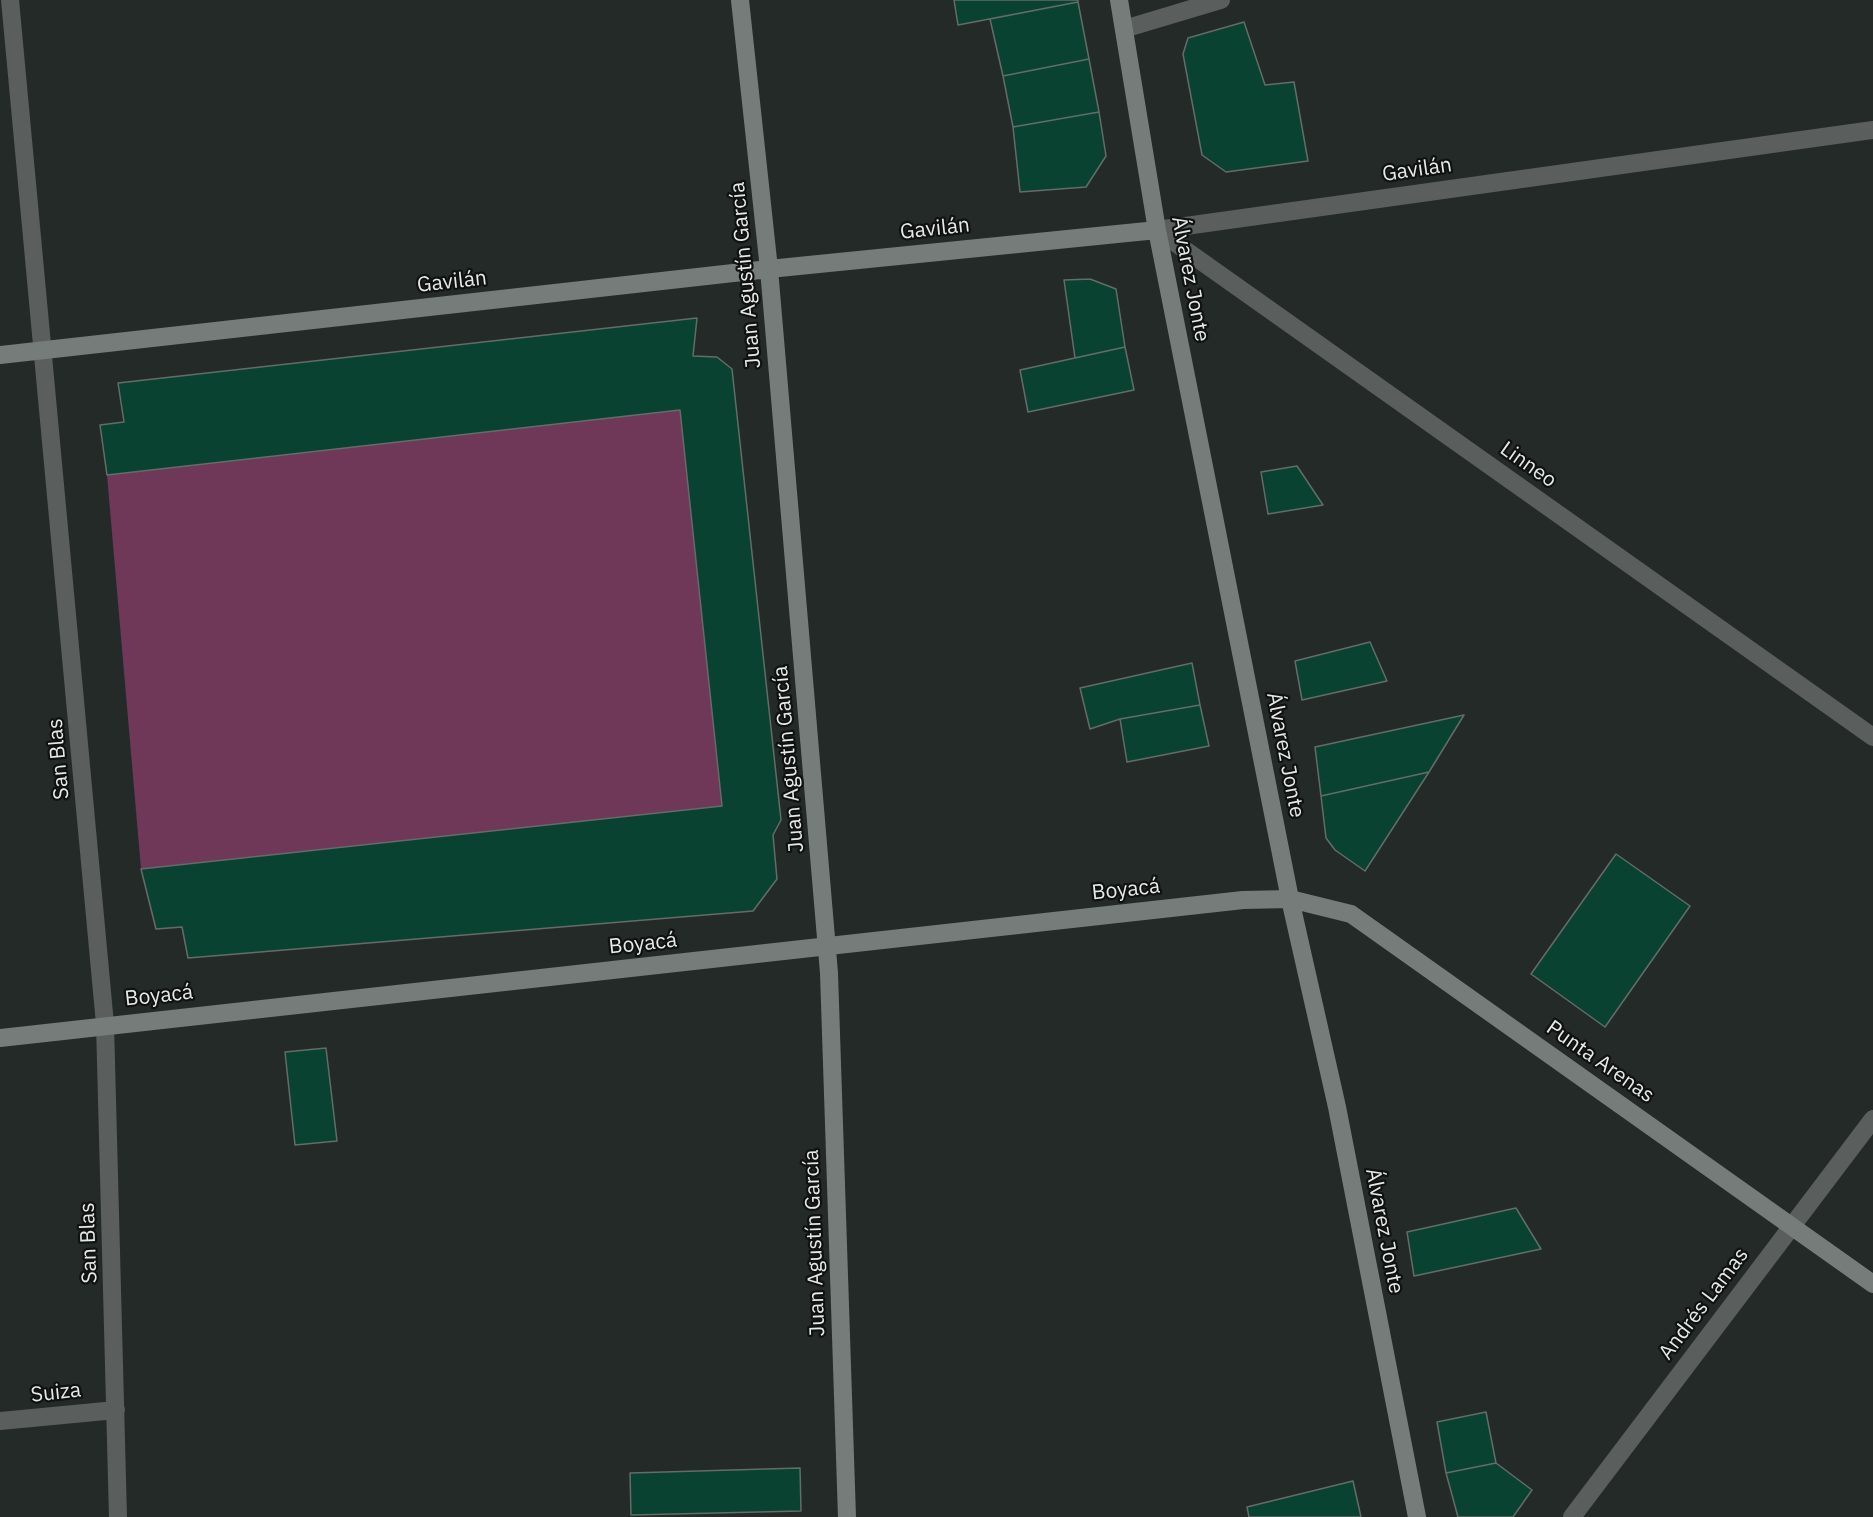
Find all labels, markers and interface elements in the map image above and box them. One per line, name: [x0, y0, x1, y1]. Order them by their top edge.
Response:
street label: Gavilán: [1381, 153, 1453, 187]
street label: Juan Agustín García: [725, 181, 767, 369]
street label: Gavilán: [899, 213, 971, 245]
street label: Álvarez Jonte: [1165, 214, 1215, 344]
street label: Gavilán: [416, 266, 488, 298]
street label: Linneo: [1495, 437, 1561, 493]
street label: Juan Agustín García: [768, 665, 810, 853]
street label: Álvarez Jonte: [1260, 690, 1310, 820]
street label: San Blas: [43, 717, 75, 801]
street label: Boyacá: [1091, 874, 1161, 906]
street label: Boyacá: [608, 928, 678, 960]
street label: Boyacá: [124, 980, 194, 1012]
street label: Punta Arenas: [1541, 1016, 1659, 1108]
street label: Juan Agustín García: [799, 1149, 831, 1337]
street label: Álvarez Jonte: [1359, 1166, 1409, 1296]
street label: San Blas: [75, 1202, 103, 1284]
street label: Andrés Lamas: [1654, 1243, 1754, 1365]
street label: Suiza: [30, 1378, 82, 1408]

